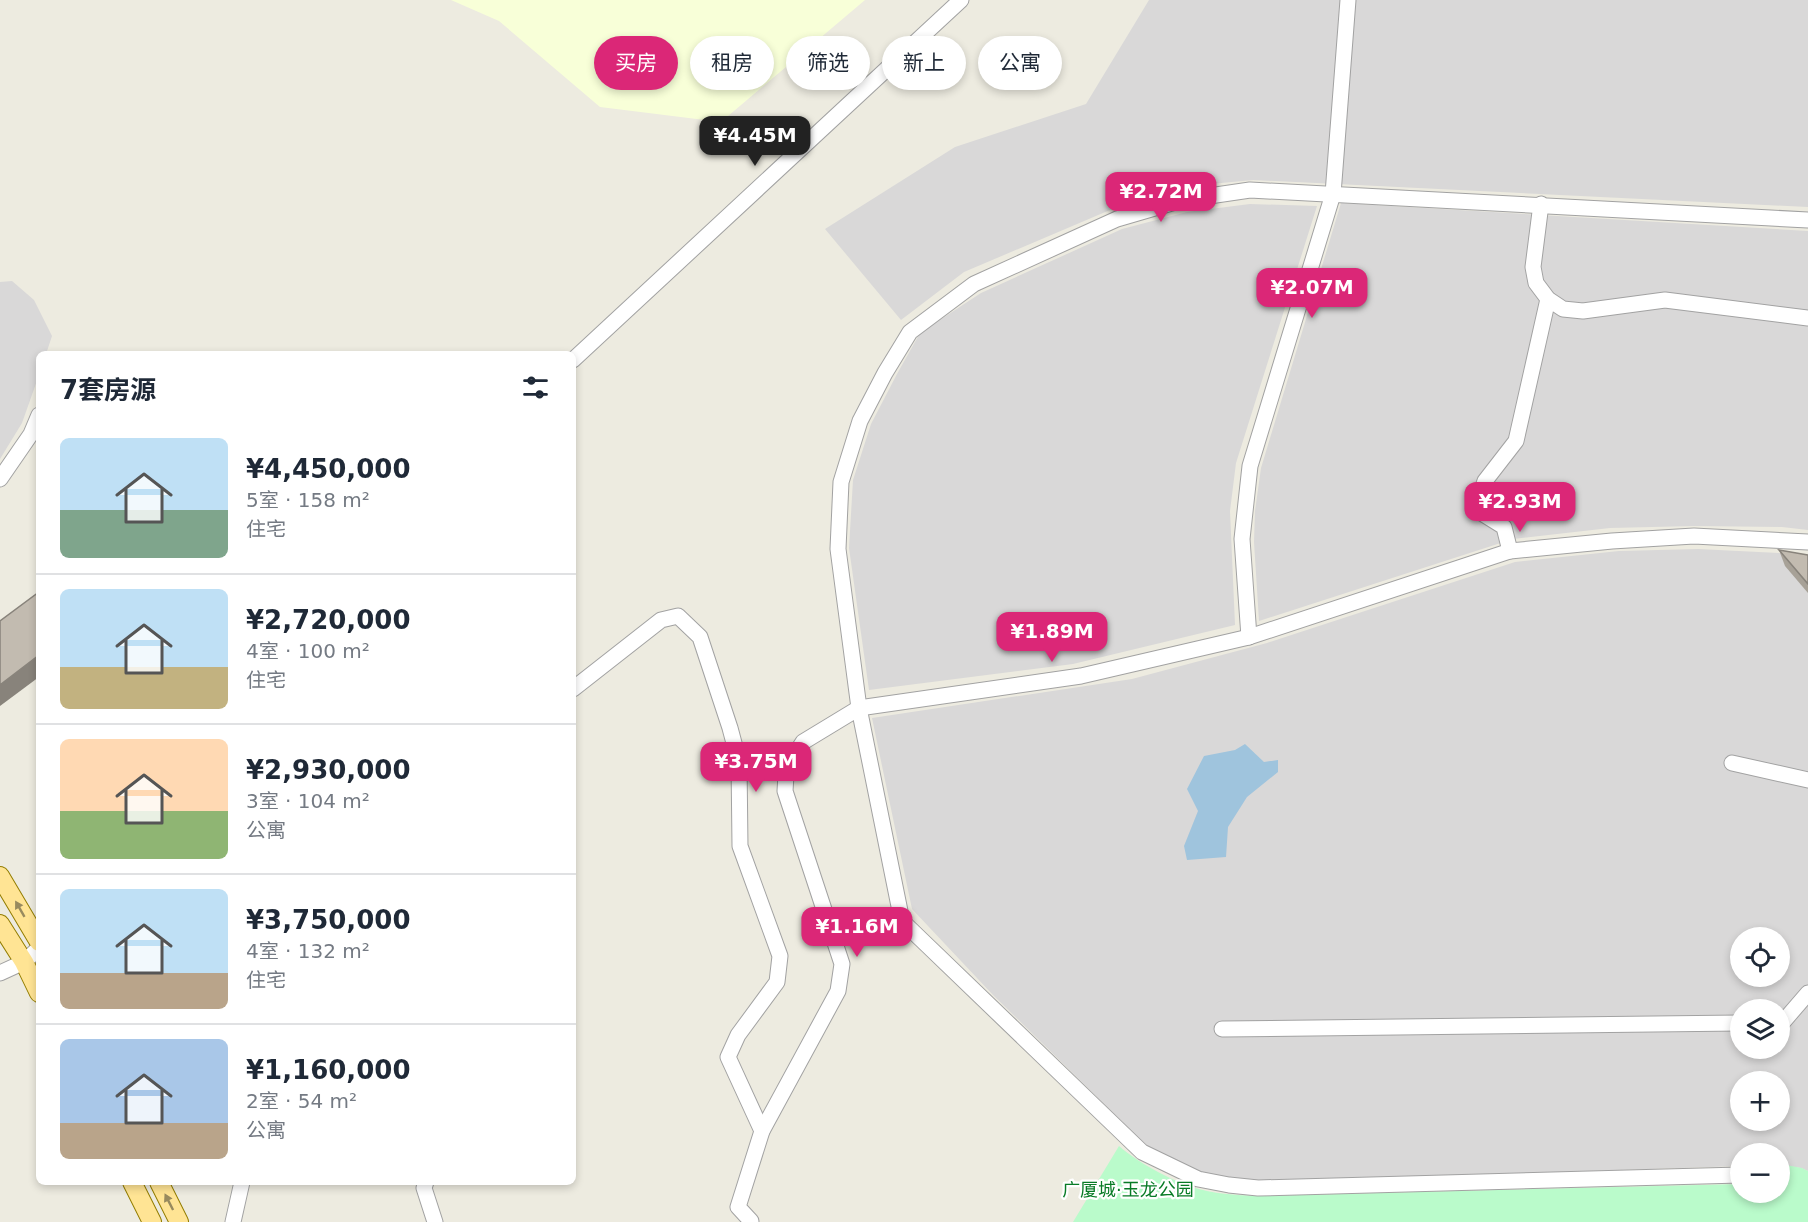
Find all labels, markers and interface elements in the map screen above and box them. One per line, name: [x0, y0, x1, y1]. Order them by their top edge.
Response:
chip: 买房: [594, 36, 678, 90]
chip: 租房: [690, 36, 774, 90]
chip: 筛选: [786, 36, 870, 90]
chip: 新上: [882, 36, 966, 90]
chip: 公寓: [978, 36, 1062, 90]
pin: ¥4.45M: [706, 116, 804, 167]
text: ¥4.45M: [713, 123, 797, 147]
pin: ¥2.72M: [1112, 172, 1210, 223]
text: ¥2.72M: [1119, 179, 1203, 203]
pin: ¥2.07M: [1263, 268, 1361, 319]
text: ¥2.07M: [1270, 275, 1354, 299]
icon: filters: [519, 371, 552, 404]
text: 7套房源: [60, 375, 156, 405]
text: ¥4,450,000: [246, 454, 410, 484]
icon: home: [108, 462, 180, 534]
pin: ¥2.93M: [1471, 482, 1569, 533]
text: 5室 · 158 m²: [246, 488, 370, 512]
text: ¥2.93M: [1478, 489, 1562, 513]
text: 住宅: [246, 517, 286, 541]
text: ¥2,720,000: [246, 605, 410, 635]
pin: ¥1.89M: [1003, 612, 1101, 663]
icon: home: [108, 613, 180, 685]
text: ¥1.89M: [1010, 619, 1094, 643]
text: 4室 · 100 m²: [246, 639, 370, 663]
text: 住宅: [246, 668, 286, 692]
pin: ¥3.75M: [707, 742, 805, 793]
text: ¥3.75M: [714, 749, 798, 773]
text: ¥2,930,000: [246, 755, 410, 785]
icon: home: [108, 763, 180, 835]
text: 3室 · 104 m²: [246, 789, 370, 813]
text: 公寓: [246, 818, 286, 842]
one-way arrow: [14, 901, 25, 917]
text: ¥3,750,000: [246, 905, 410, 935]
pin: ¥1.16M: [808, 907, 906, 958]
icon: home: [108, 913, 180, 985]
text: ¥1.16M: [815, 914, 899, 938]
map controls: [1730, 927, 1790, 1203]
button: locate: [1730, 927, 1790, 987]
text: 4室 · 132 m²: [246, 939, 370, 963]
text: 住宅: [246, 968, 286, 992]
button: layers: [1730, 999, 1790, 1059]
text: ¥1,160,000: [246, 1055, 410, 1085]
icon: home: [108, 1063, 180, 1135]
button: +: [1730, 1071, 1790, 1131]
text: 2室 · 54 m²: [246, 1089, 357, 1113]
text: 公寓: [246, 1118, 286, 1142]
button: −: [1730, 1143, 1790, 1203]
park label: 广厦城·玉龙公园: [1062, 1179, 1194, 1200]
one-way arrow: [165, 1193, 175, 1211]

